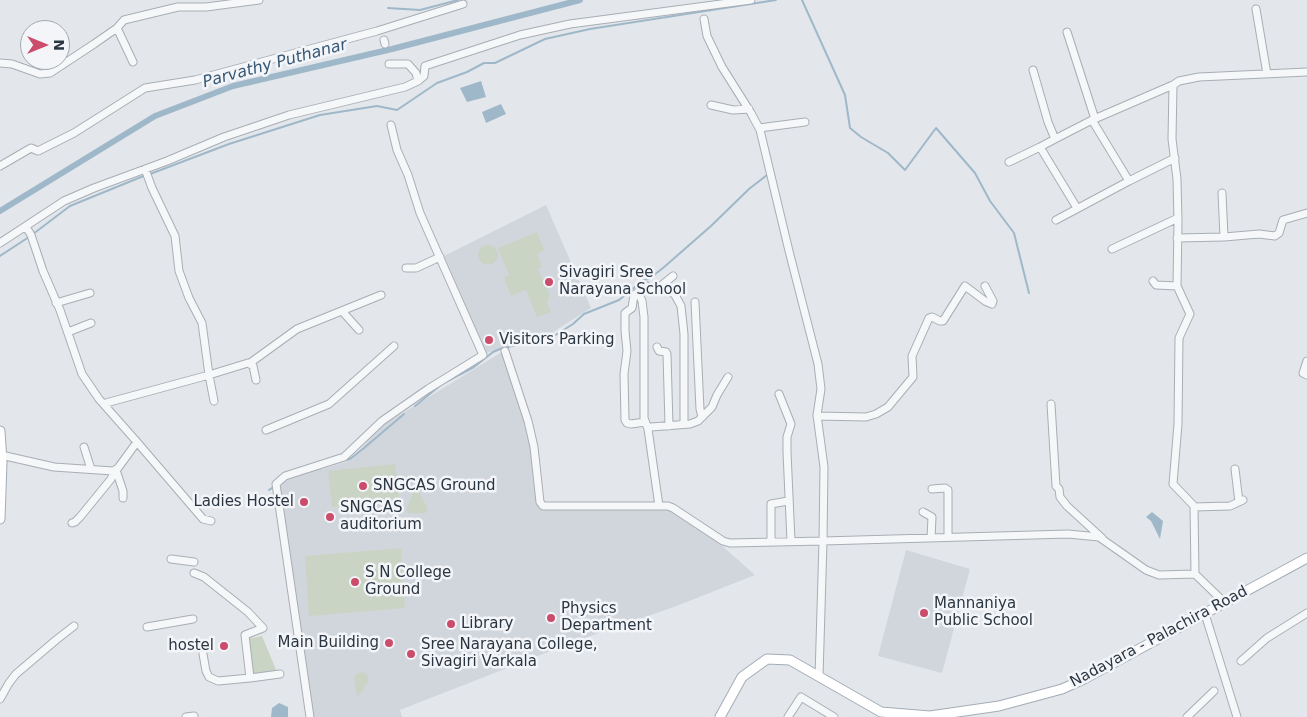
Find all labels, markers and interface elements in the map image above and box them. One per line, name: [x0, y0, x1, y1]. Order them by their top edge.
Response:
north arrow: [20, 20, 70, 70]
water label: Parvathy Puthanar: [201, 35, 349, 93]
text: N: [51, 39, 67, 51]
place label: Sivagiri Sree Narayana School: [559, 264, 686, 299]
marker: Sivagiri Sree Narayana School: [543, 276, 555, 288]
place label: Visitors Parking: [499, 331, 615, 349]
marker: Visitors Parking: [483, 334, 495, 346]
place label: SNGCAS Ground: [373, 477, 496, 495]
marker: SNGCAS Ground: [357, 480, 369, 492]
place label: Ladies Hostel: [193, 493, 294, 511]
marker: Ladies Hostel: [298, 496, 310, 508]
place label: SNGCAS auditorium: [340, 499, 422, 534]
marker: SNGCAS auditorium: [324, 511, 336, 523]
place label: S N College Ground: [365, 564, 451, 599]
marker: S N College Ground: [349, 576, 361, 588]
street label: Nadayara - Palachira Road: [1067, 583, 1251, 691]
place label: Mannaniya Public School: [934, 595, 1033, 630]
place label: Physics Department: [561, 600, 652, 635]
marker: Mannaniya Public School: [918, 607, 930, 619]
marker: Physics Department: [545, 612, 557, 624]
place label: Library: [461, 615, 513, 633]
marker: Library: [445, 618, 457, 630]
place label: Main Building: [278, 634, 379, 652]
place label: Sree Narayana College, Sivagiri Varkala: [421, 636, 598, 671]
place label: hostel: [168, 637, 214, 655]
marker: Main Building: [383, 637, 395, 649]
marker: hostel: [218, 640, 230, 652]
marker: Sree Narayana College, Sivagiri Varkala: [405, 648, 417, 660]

